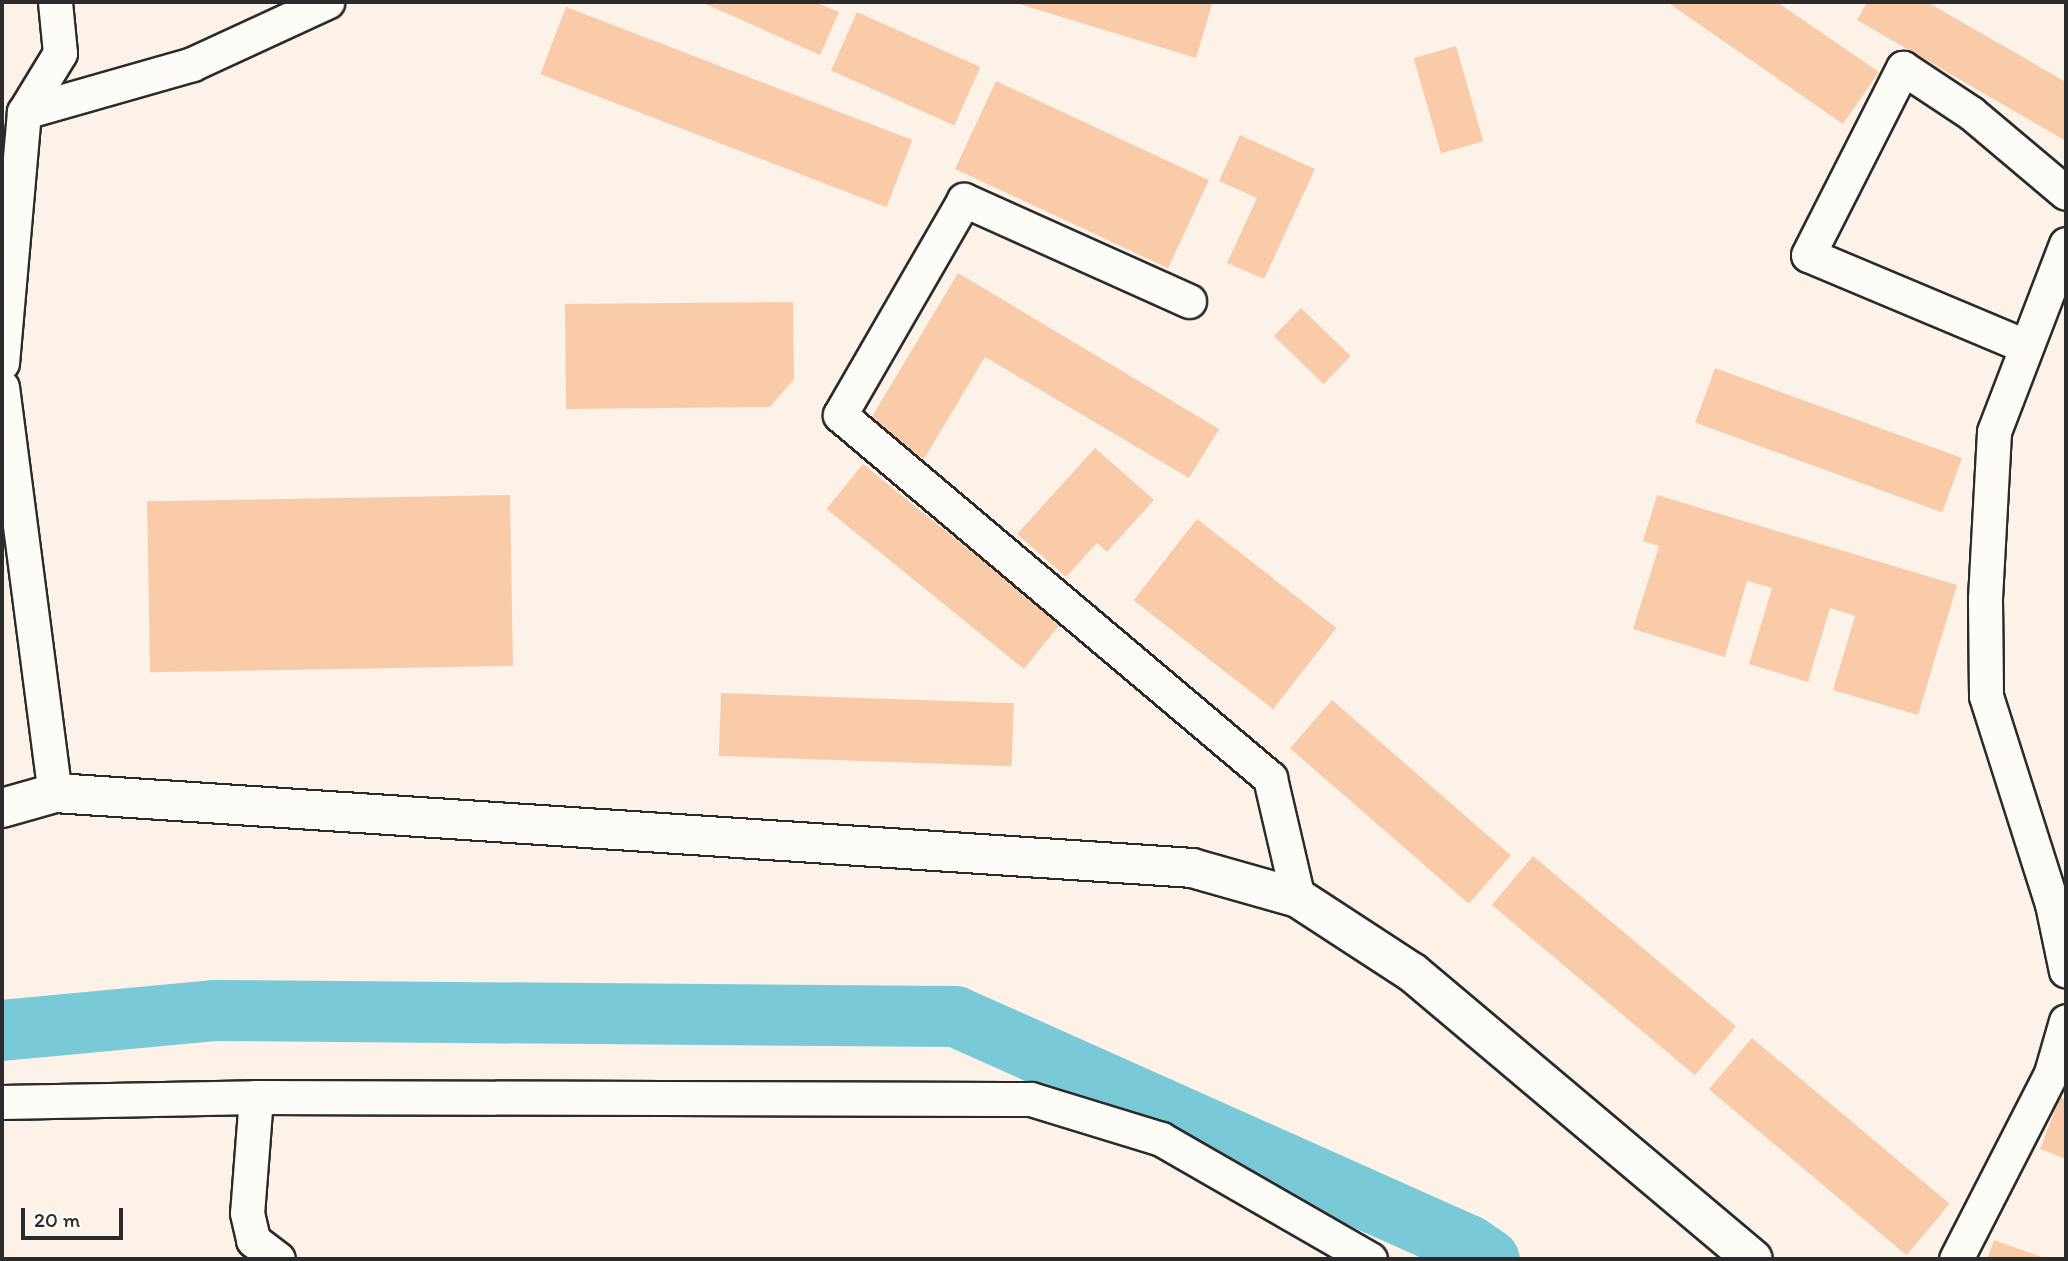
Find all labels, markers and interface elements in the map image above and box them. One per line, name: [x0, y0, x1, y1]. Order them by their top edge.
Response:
scale bar: [24, 1194, 126, 1238]
text: 20 m: [34, 1207, 80, 1232]

